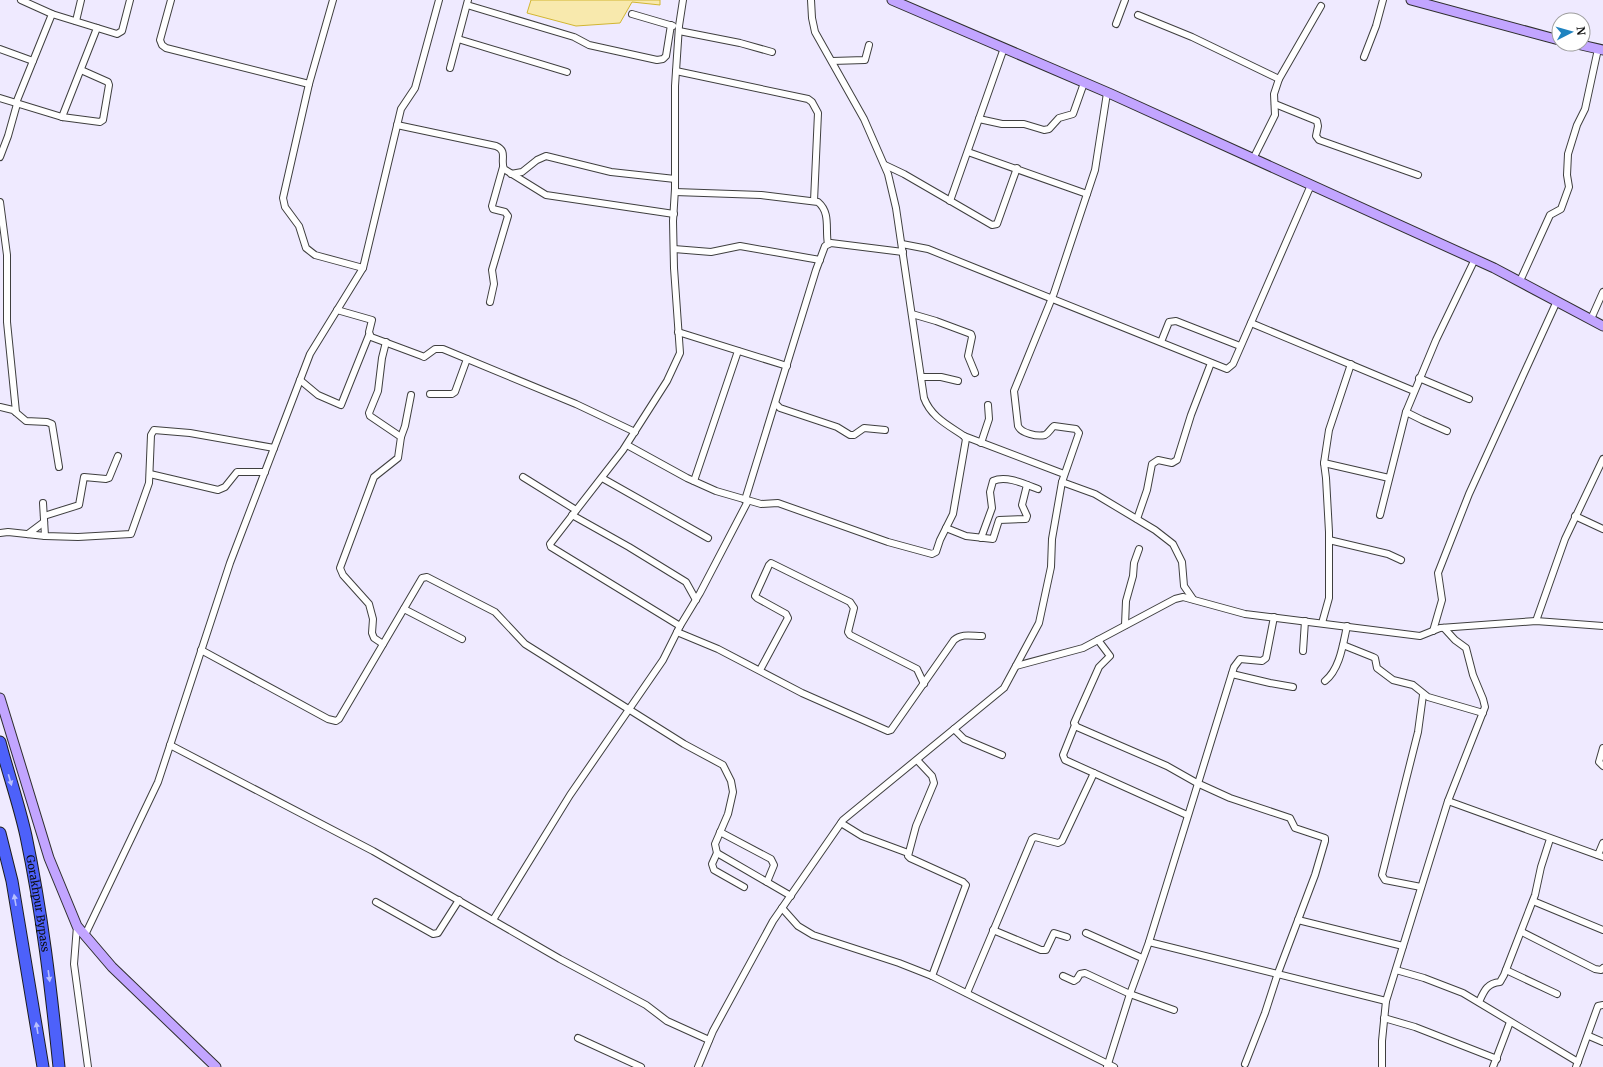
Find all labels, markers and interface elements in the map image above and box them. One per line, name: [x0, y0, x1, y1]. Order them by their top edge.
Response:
north arrow: [1551, 12, 1591, 52]
text: N: [1574, 26, 1588, 36]
one-way arrow: [7, 774, 13, 786]
street label: Gorakhpur Bypass: [23, 854, 53, 953]
one-way arrow: [12, 894, 18, 906]
one-way arrow: [46, 970, 52, 982]
one-way arrow: [34, 1022, 40, 1035]

